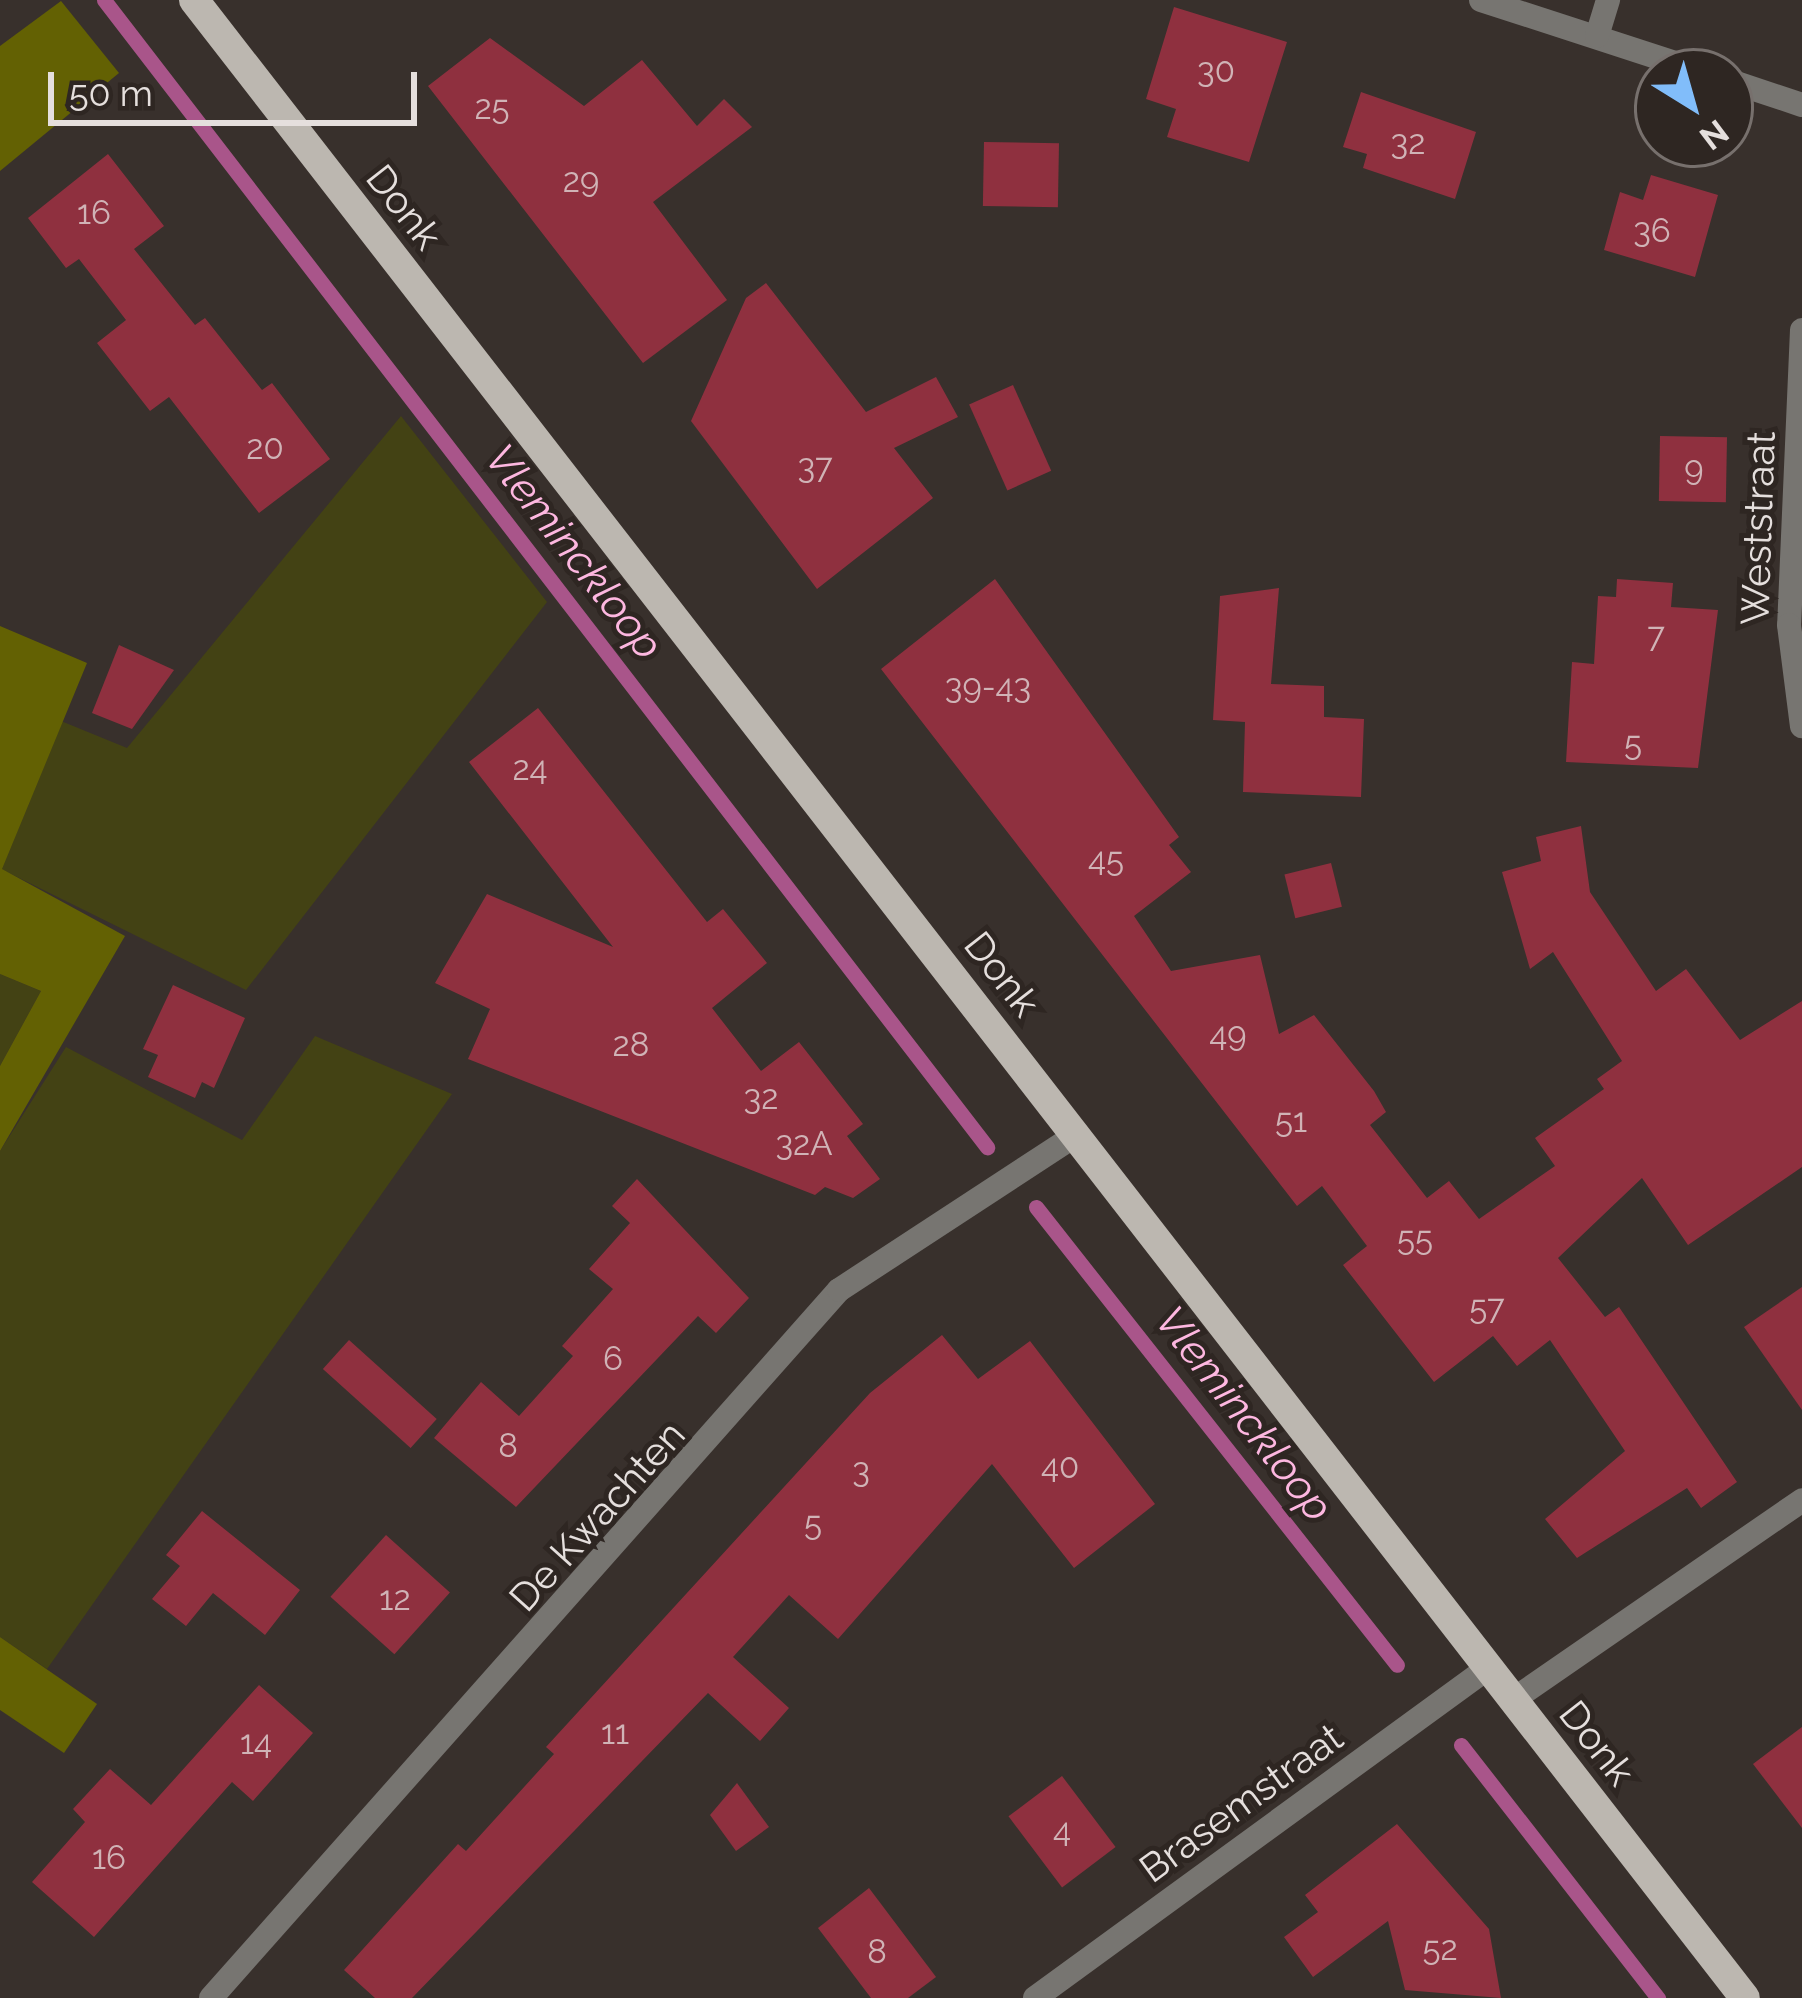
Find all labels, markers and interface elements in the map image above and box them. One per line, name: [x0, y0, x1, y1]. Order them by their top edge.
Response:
scale bar: [54, 48, 423, 122]
north arrow: [1634, 48, 1754, 168]
house number: 30: [1197, 51, 1235, 91]
text: 50 m: [69, 72, 153, 114]
house number: 25: [474, 88, 510, 128]
text: N: [1692, 112, 1736, 158]
house number: 32: [1391, 123, 1425, 163]
street label: Donk: [356, 155, 452, 259]
house number: 29: [563, 161, 599, 201]
house number: 16: [77, 193, 111, 233]
house number: 36: [1633, 211, 1671, 251]
house number: 20: [246, 428, 284, 468]
street label: Weststraat: [1731, 430, 1785, 626]
water label: Vleminckloop: [475, 435, 673, 669]
house number: 37: [797, 447, 833, 487]
house number: 9: [1684, 449, 1704, 489]
house number: 7: [1647, 616, 1665, 656]
house number: 39-43: [945, 667, 1031, 707]
house number: 5: [1624, 724, 1642, 764]
house number: 24: [512, 749, 548, 789]
house number: 45: [1088, 840, 1124, 880]
street label: Donk: [954, 922, 1050, 1026]
house number: 49: [1209, 1015, 1247, 1055]
house number: 28: [613, 1025, 649, 1065]
house number: 32: [744, 1078, 778, 1118]
house number: 51: [1275, 1101, 1307, 1141]
house number: 32A: [775, 1124, 833, 1164]
house number: 55: [1397, 1219, 1433, 1259]
house number: 57: [1469, 1288, 1505, 1328]
water label: Vleminckloop: [1145, 1297, 1343, 1531]
house number: 6: [603, 1339, 623, 1379]
street label: De Kwachten: [500, 1411, 694, 1621]
house number: 8: [498, 1426, 518, 1466]
house number: 40: [1041, 1447, 1079, 1487]
house number: 3: [852, 1451, 870, 1491]
house number: 5: [804, 1504, 822, 1544]
house number: 12: [379, 1579, 411, 1619]
street label: Donk: [1549, 1691, 1645, 1795]
house number: 11: [601, 1713, 629, 1753]
street label: Brasemstraat: [1130, 1714, 1352, 1892]
house number: 14: [240, 1723, 272, 1763]
house number: 4: [1053, 1811, 1071, 1851]
house number: 16: [92, 1838, 126, 1878]
house number: 52: [1422, 1929, 1458, 1969]
house number: 8: [867, 1932, 887, 1972]

